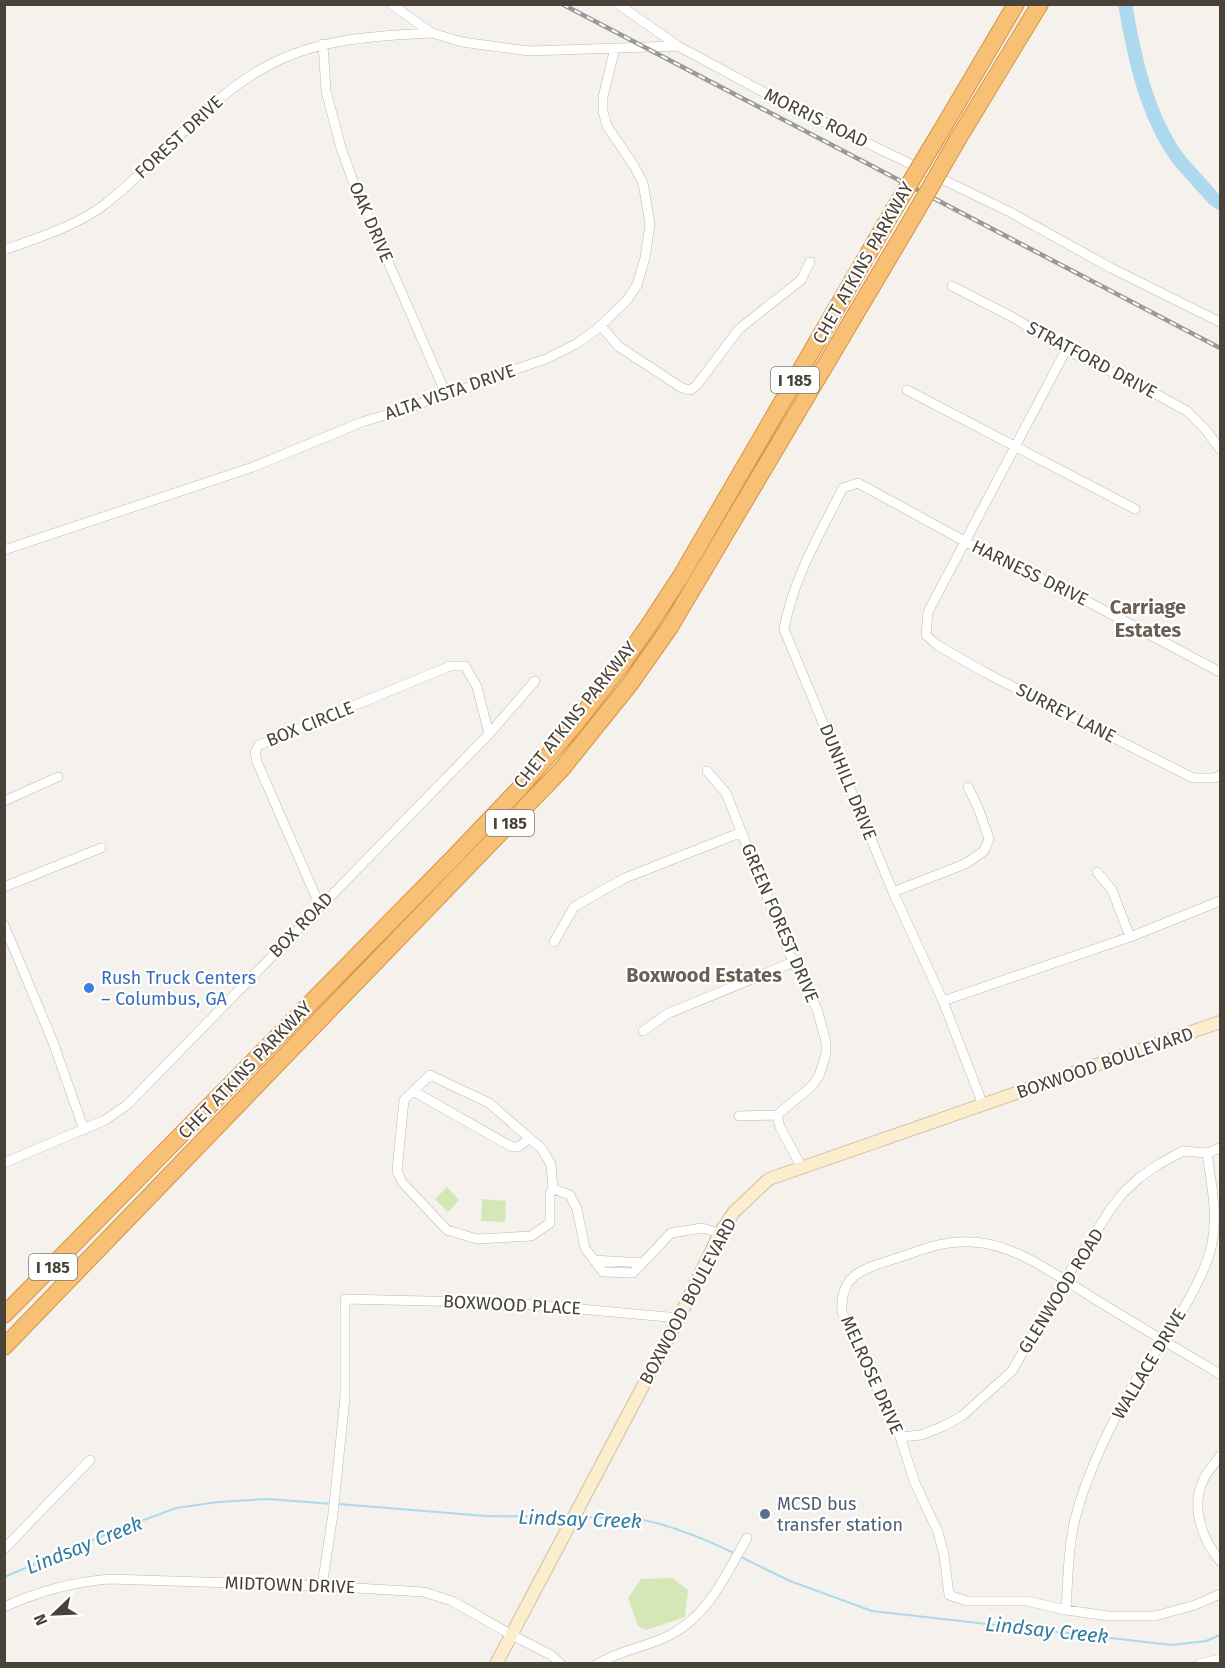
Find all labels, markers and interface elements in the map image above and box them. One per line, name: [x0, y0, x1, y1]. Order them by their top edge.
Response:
street label: MORRIS ROAD: [760, 83, 872, 153]
street label: FOREST DRIVE: [130, 91, 228, 183]
street label: OAK DRIVE: [344, 178, 398, 266]
street label: CHET ATKINS PARKWAY: [808, 178, 918, 348]
street label: STRATFORD DRIVE: [1023, 316, 1161, 404]
street label: ALTA VISTA DRIVE: [382, 359, 518, 425]
road number: I 185: [771, 367, 819, 393]
street label: HARNESS DRIVE: [968, 535, 1092, 611]
district label: Carriage Estates: [1110, 595, 1186, 642]
street label: CHET ATKINS PARKWAY: [509, 637, 641, 793]
street label: SURREY LANE: [1012, 678, 1120, 748]
street label: BOX CIRCLE: [263, 696, 357, 752]
street label: DUNHILL DRIVE: [815, 721, 881, 843]
road number: I 185: [486, 810, 534, 836]
street label: GREEN FOREST DRIVE: [737, 840, 823, 1006]
street label: BOX ROAD: [264, 888, 338, 962]
district label: Boxwood Estates: [626, 963, 782, 987]
place label: Rush Truck Centers – Columbus, GA: [101, 967, 256, 1010]
marker: Rush Truck Centers – Columbus, GA: [82, 981, 96, 995]
street label: CHET ATKINS PARKWAY: [174, 997, 317, 1143]
street label: BOXWOOD BOULEVARD: [1014, 1022, 1196, 1104]
street label: BOXWOOD BOULEVARD: [635, 1214, 741, 1388]
street label: GLENWOOD ROAD: [1014, 1224, 1108, 1358]
road number: I 185: [29, 1254, 77, 1280]
street label: BOXWOOD PLACE: [442, 1290, 582, 1320]
street label: WALLACE DRIVE: [1107, 1305, 1191, 1423]
street label: MELROSE DRIVE: [836, 1312, 908, 1438]
place label: MCSD bus transfer station: [777, 1493, 903, 1536]
water label: Lindsay Creek: [518, 1505, 642, 1533]
marker: MCSD bus transfer station: [758, 1507, 772, 1521]
water label: Lindsay Creek: [22, 1511, 146, 1579]
street label: MIDTOWN DRIVE: [224, 1572, 356, 1598]
north arrow: [24, 1584, 84, 1644]
text: N: [30, 1611, 51, 1628]
water label: Lindsay Creek: [984, 1612, 1110, 1648]

